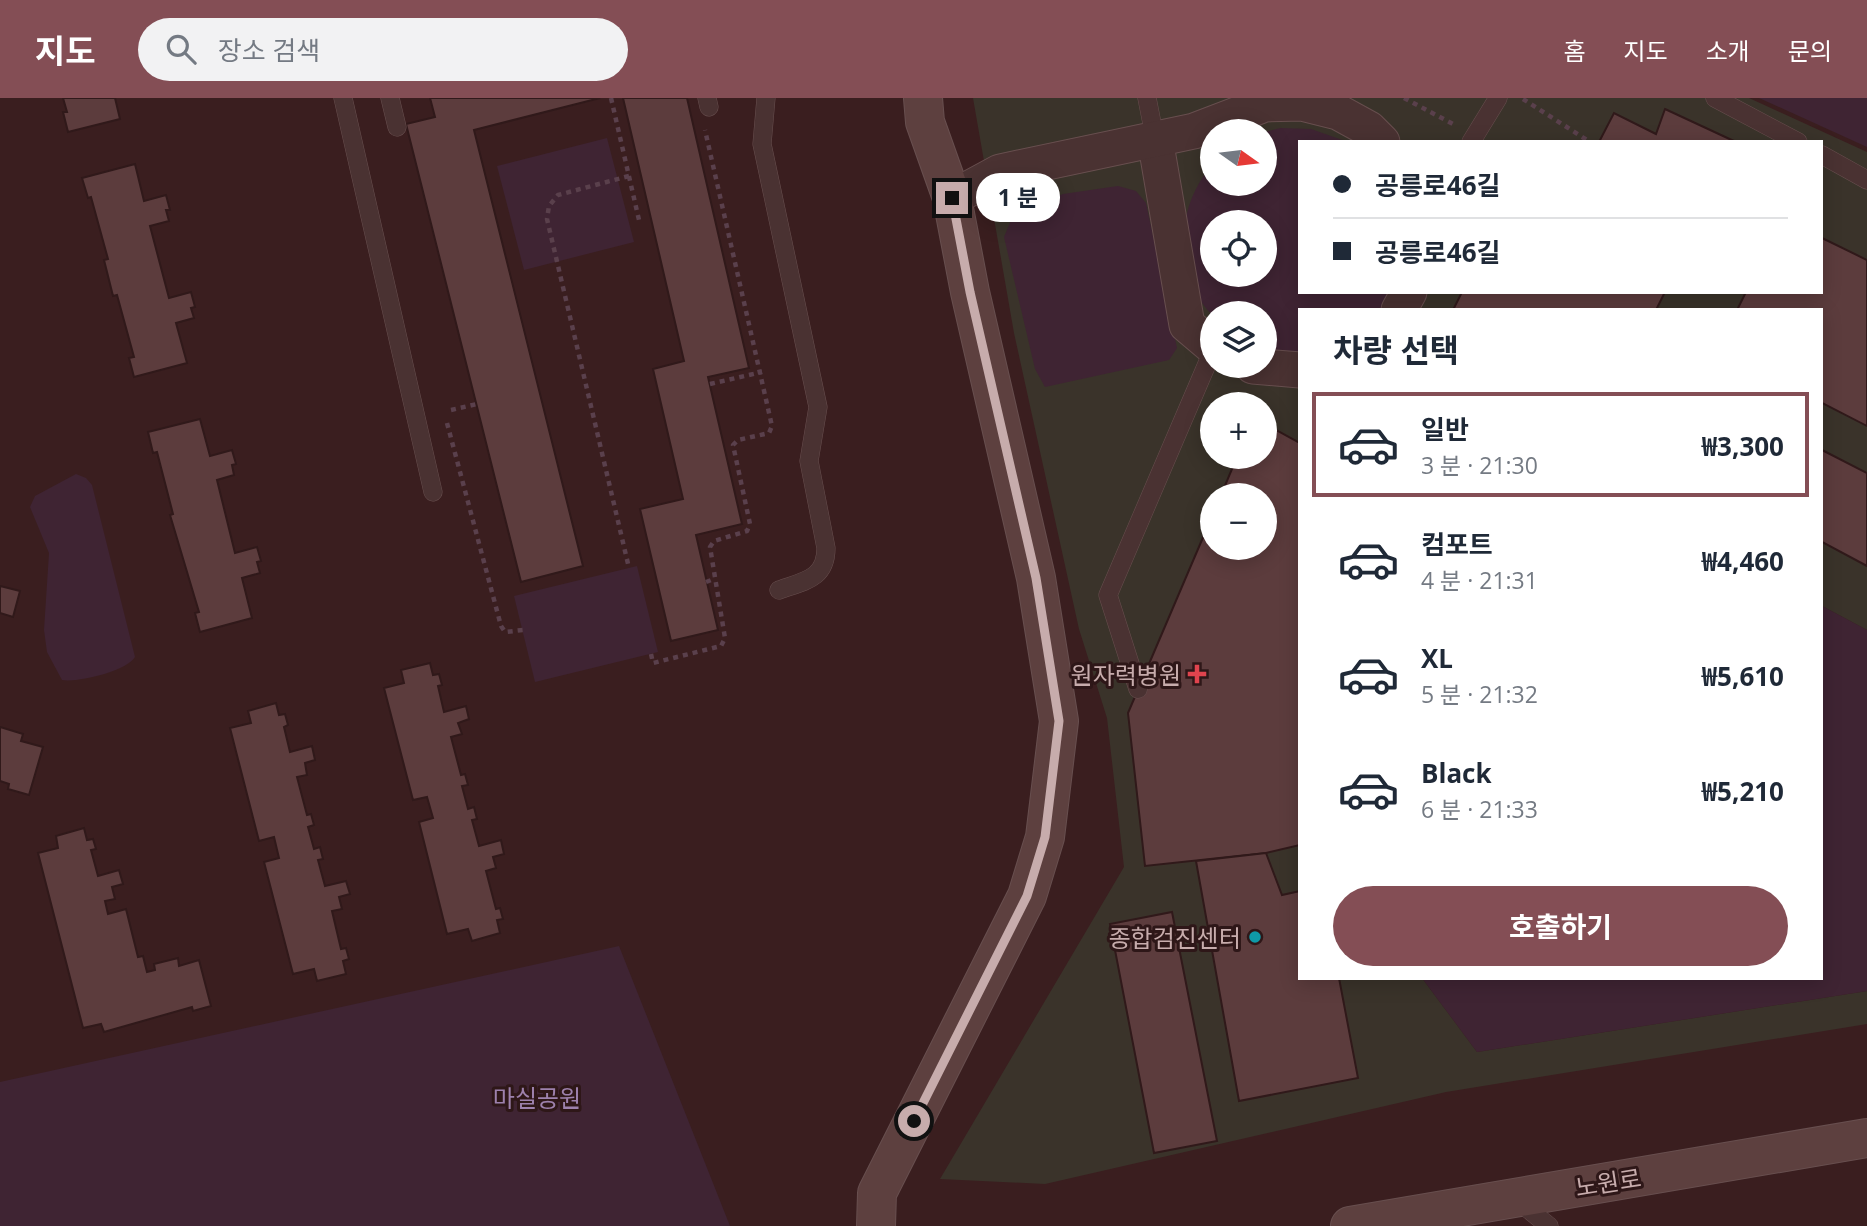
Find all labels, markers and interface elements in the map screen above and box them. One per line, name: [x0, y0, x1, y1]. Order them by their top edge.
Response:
search box: [138, 18, 628, 81]
text: 지도: [35, 28, 96, 73]
icon: search: [162, 30, 200, 68]
text: 장소 검색: [218, 32, 320, 68]
text: 홈: [1563, 34, 1585, 67]
text: 지도: [1623, 34, 1668, 67]
text: 소개: [1706, 34, 1750, 67]
text: 문의: [1788, 34, 1832, 67]
north arrow: [1200, 119, 1278, 196]
map controls: [1200, 119, 1277, 560]
text: 공릉로46길: [1375, 167, 1500, 203]
callout: 1 분: [976, 174, 1060, 222]
text: 1 분: [998, 181, 1038, 213]
route end: [936, 182, 968, 214]
button: locate: [1200, 210, 1277, 287]
text: 공릉로46길: [1375, 234, 1500, 270]
button: layers: [1200, 301, 1277, 378]
text: 차량 선택: [1333, 328, 1459, 371]
button: +: [1200, 392, 1277, 469]
text: 일반: [1421, 411, 1469, 447]
icon: car: [1337, 413, 1400, 476]
text: ₩3,300: [1702, 428, 1784, 464]
text: 3 분 · 21:30: [1421, 449, 1538, 481]
button: −: [1200, 483, 1277, 560]
text: 컴포트: [1421, 526, 1493, 562]
icon: car: [1337, 528, 1400, 591]
text: ₩4,460: [1702, 543, 1784, 579]
text: 4 분 · 21:31: [1421, 564, 1538, 596]
text: XL: [1421, 640, 1453, 676]
icon: car: [1337, 643, 1400, 706]
place label: 원자력병원: [1071, 658, 1181, 691]
text: ₩5,610: [1702, 658, 1784, 694]
marker: 원자력병원: [1187, 664, 1207, 684]
text: 5 분 · 21:32: [1421, 678, 1538, 710]
text: Black: [1421, 755, 1492, 791]
icon: car: [1337, 758, 1400, 821]
text: ₩5,210: [1702, 773, 1784, 809]
text: 6 분 · 21:33: [1421, 793, 1538, 825]
button: 호출하기: [1333, 886, 1788, 966]
place label: 종합검진센터: [1109, 921, 1241, 954]
marker: 종합검진센터: [1247, 929, 1263, 945]
park label: 마실공원: [493, 1081, 581, 1114]
route start: [898, 1105, 930, 1137]
street label: 노원로: [1573, 1161, 1643, 1203]

